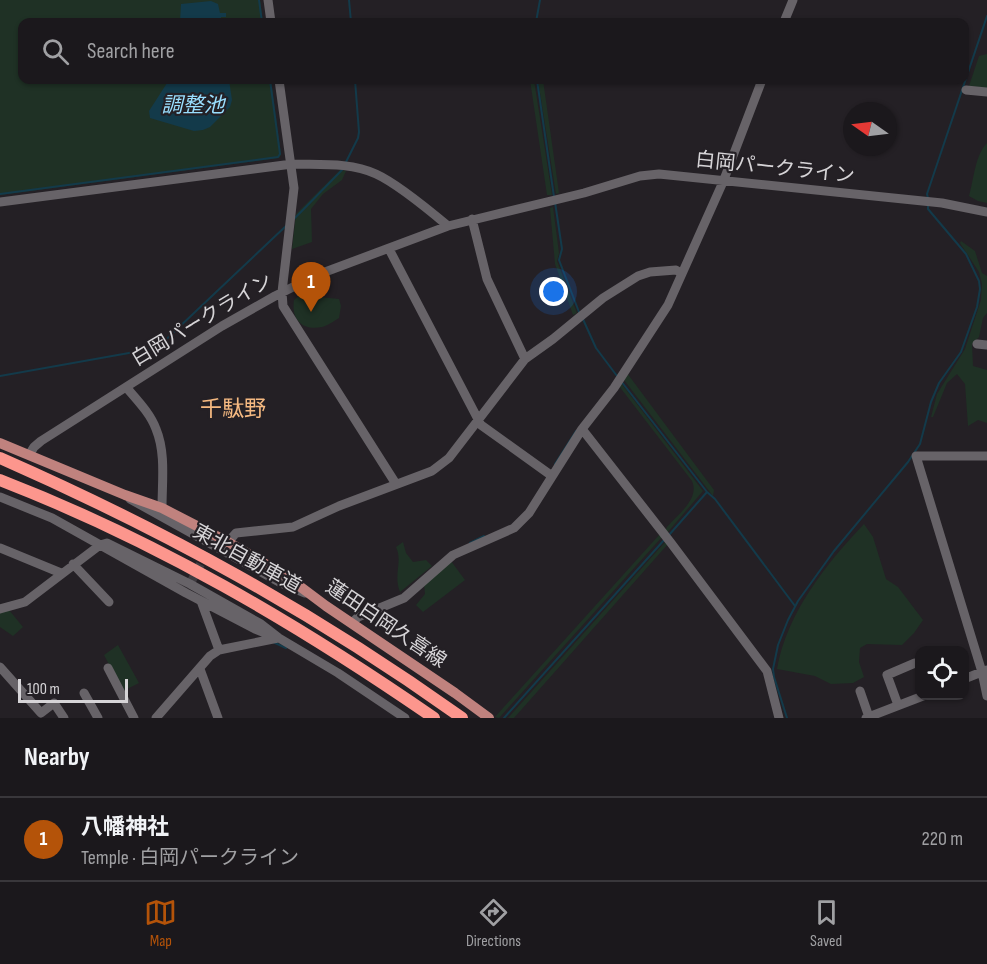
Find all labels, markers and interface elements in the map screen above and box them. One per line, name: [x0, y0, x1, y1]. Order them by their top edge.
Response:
search box: [18, 18, 969, 84]
icon: search: [39, 35, 72, 68]
text: Search here: [87, 38, 174, 65]
water label: 調整池: [162, 93, 226, 118]
north arrow: [843, 102, 897, 156]
street label: 白岡パークライン: [694, 148, 856, 188]
pin: 1: [292, 262, 330, 312]
street label: 白岡パークライン: [127, 269, 277, 371]
your location: [539, 277, 568, 306]
district label: 千駄野: [200, 396, 266, 423]
street label: 東北自動車道: [189, 519, 305, 599]
street label: 蓮田白岡久喜線: [321, 575, 451, 673]
map controls: [915, 646, 969, 700]
button: locate: [915, 646, 969, 700]
scale bar: [18, 676, 128, 704]
text: 100 m: [27, 680, 60, 699]
text: Nearby: [24, 742, 90, 773]
text: 八幡神社: [81, 814, 169, 841]
text: 1: [40, 827, 47, 851]
text: 220 m: [922, 827, 963, 851]
text: Temple · 白岡パークライン: [81, 846, 299, 870]
tab: Map: [144, 896, 177, 951]
tab: Directions: [466, 896, 521, 951]
tab: Saved: [810, 896, 843, 951]

